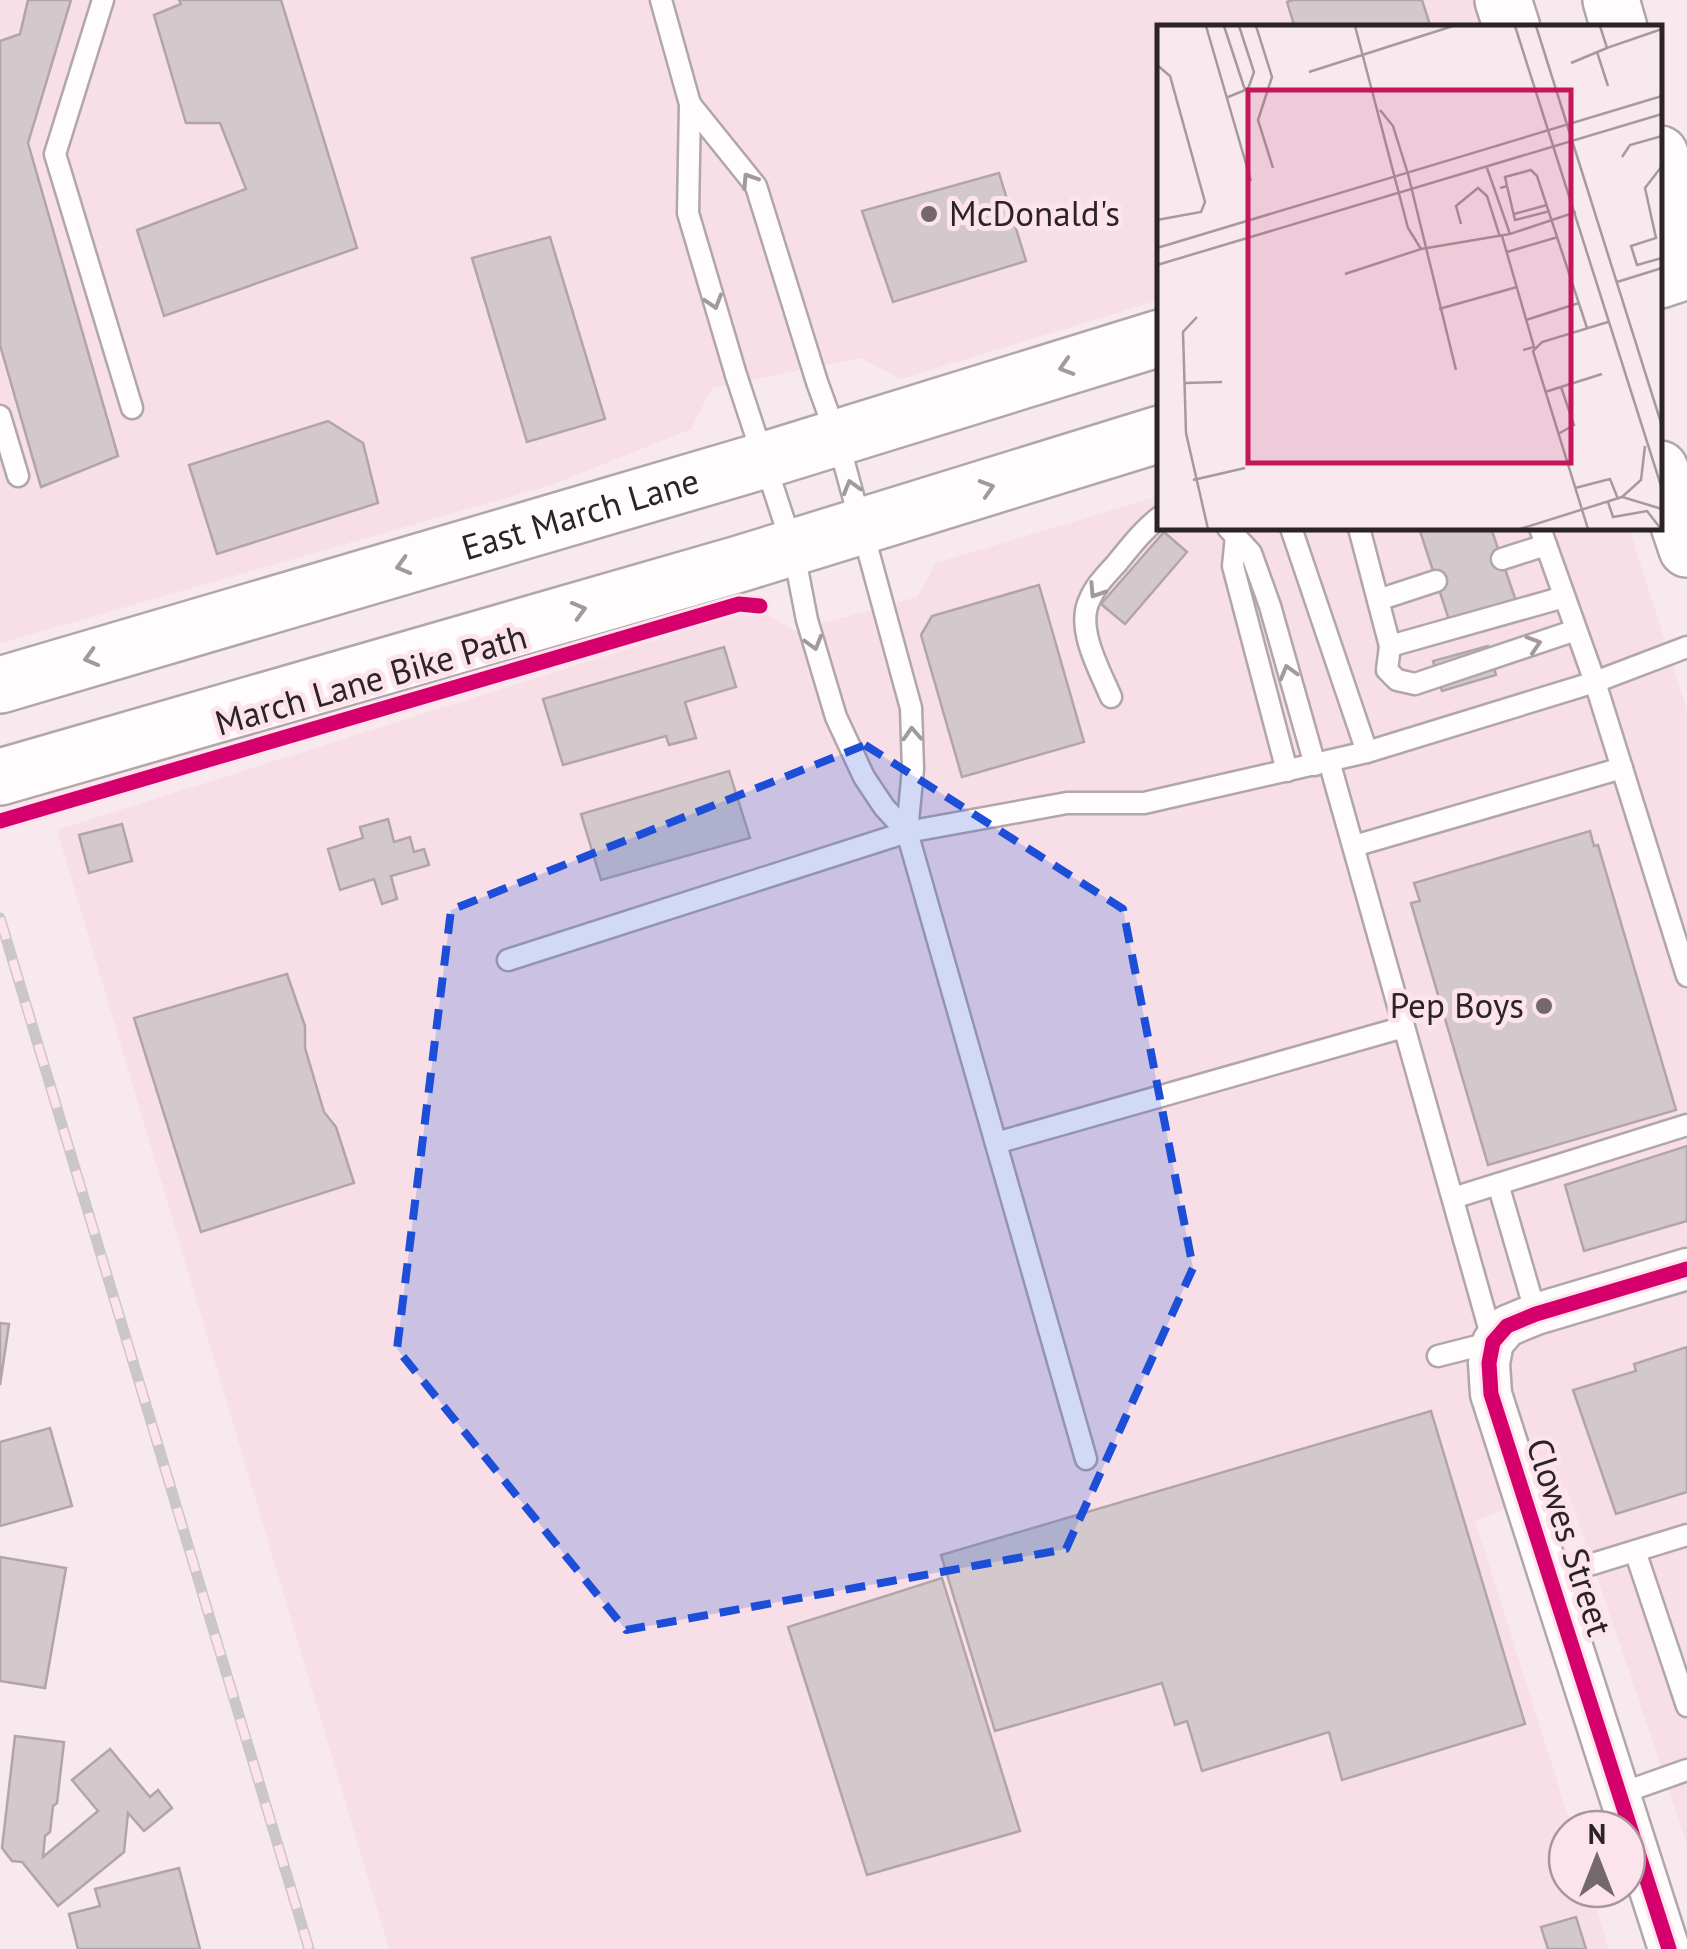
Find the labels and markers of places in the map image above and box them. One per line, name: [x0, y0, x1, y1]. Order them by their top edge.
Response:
place label: McDonald's: [949, 190, 1120, 236]
marker: McDonald's: [918, 203, 940, 225]
place label: Pep Boys: [1390, 982, 1524, 1028]
marker: Pep Boys: [1533, 995, 1555, 1017]

